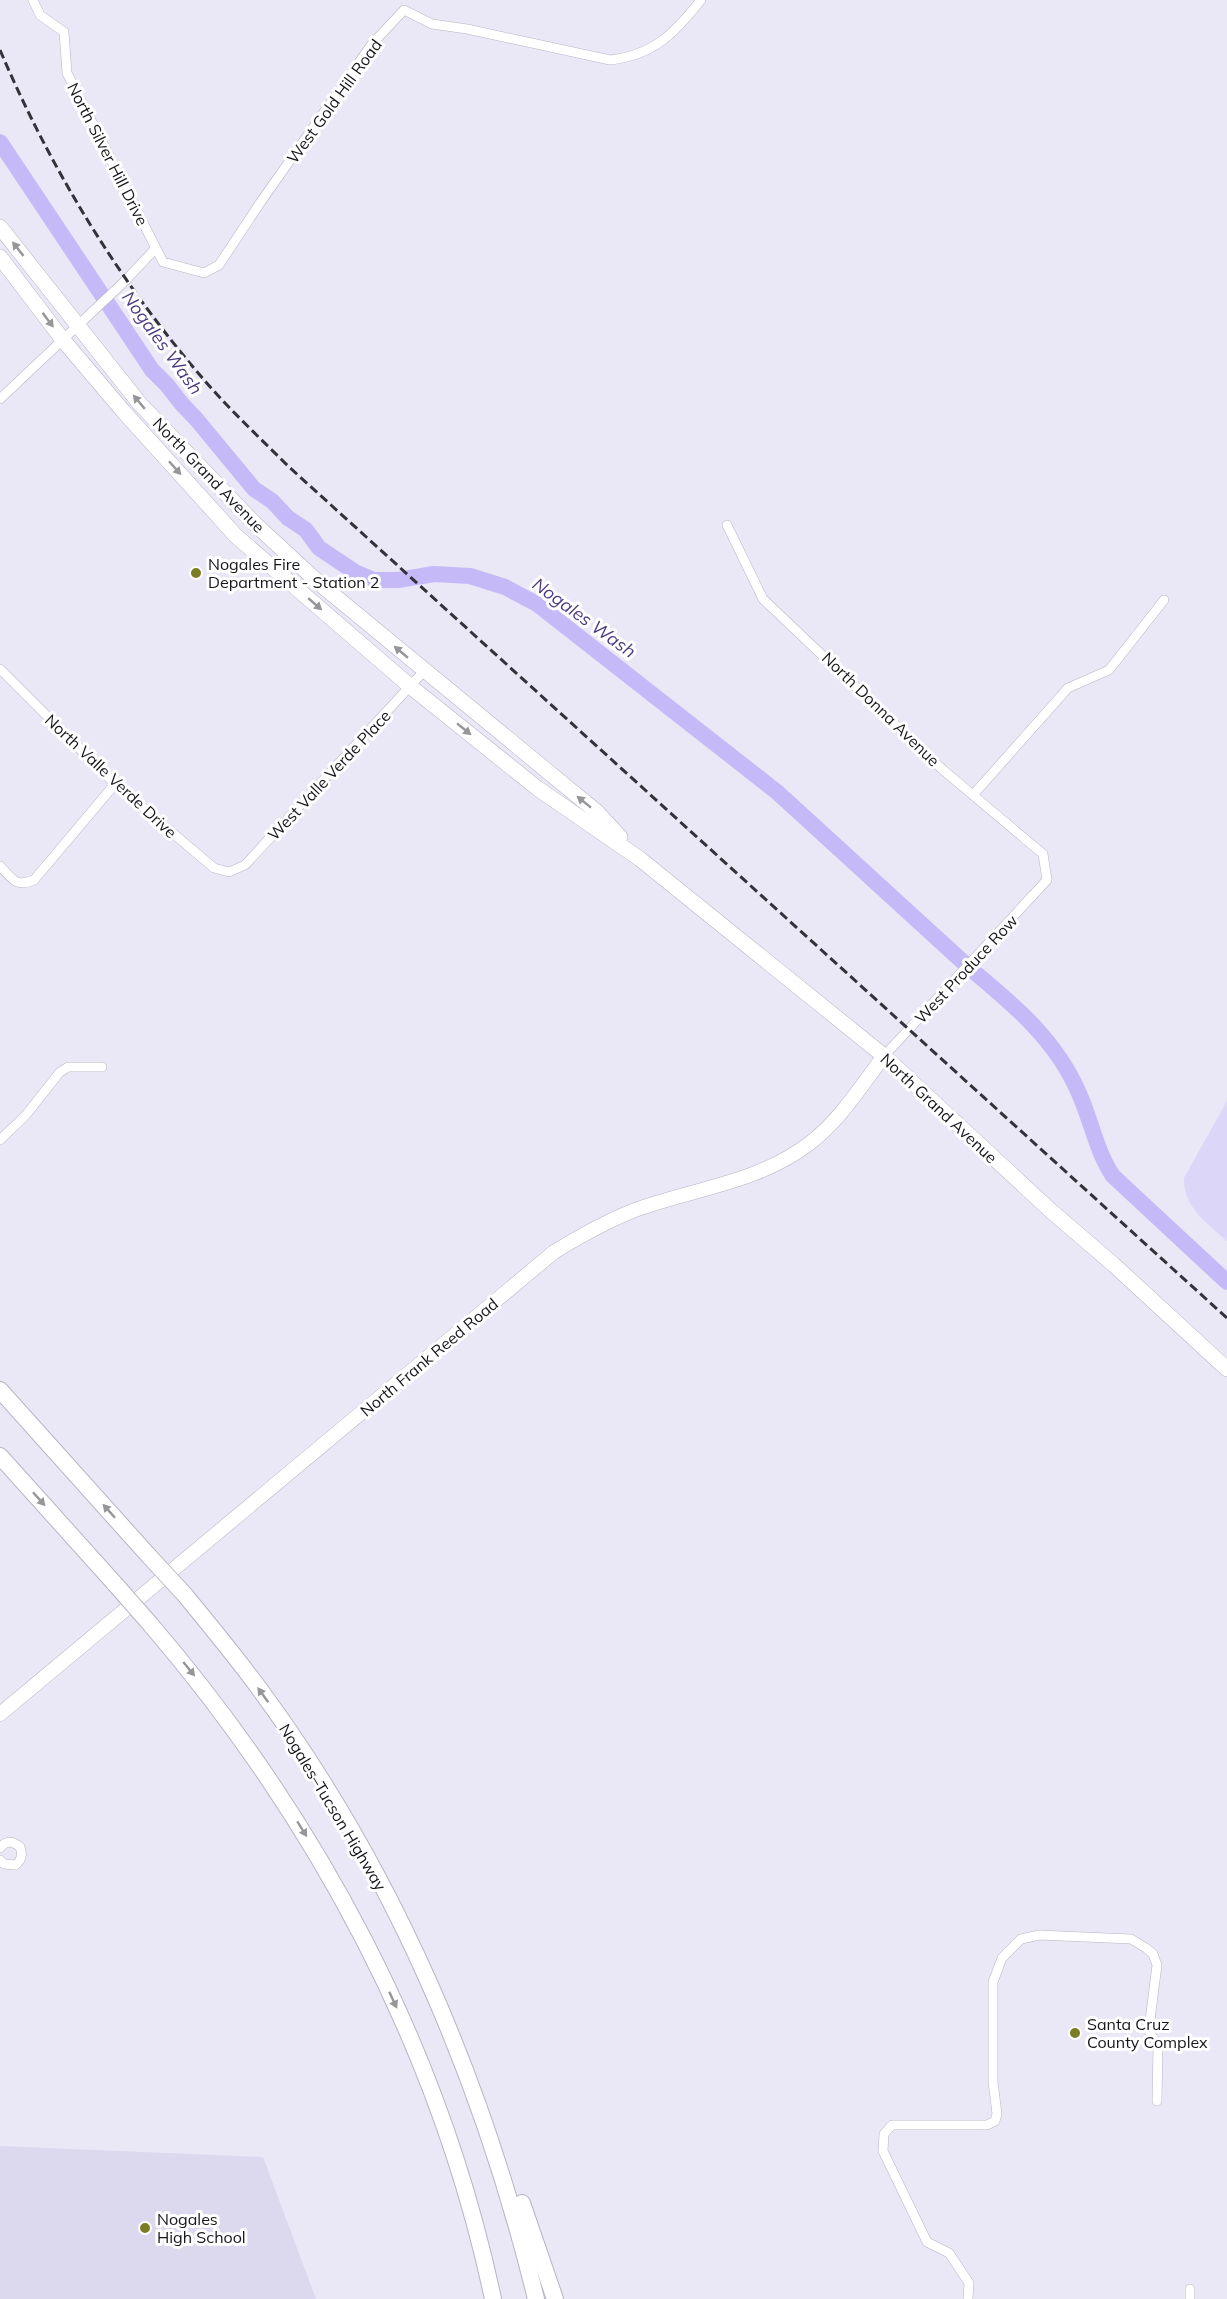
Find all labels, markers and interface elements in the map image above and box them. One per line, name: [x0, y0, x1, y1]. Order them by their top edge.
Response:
street label: West Gold Hill Road: [282, 35, 386, 167]
street label: North Silver Hill Drive: [63, 79, 153, 229]
one-way arrow: [11, 241, 24, 257]
water label: Nogales Wash: [117, 286, 208, 399]
one-way arrow: [42, 312, 54, 328]
one-way arrow: [133, 395, 146, 410]
street label: North Grand Avenue: [149, 413, 269, 537]
one-way arrow: [168, 460, 181, 475]
place label: Nogales Fire Department - Station 2: [208, 554, 379, 592]
marker: Nogales Fire Department - Station 2: [189, 566, 203, 580]
water label: Nogales Wash: [528, 572, 641, 663]
one-way arrow: [307, 597, 322, 610]
one-way arrow: [393, 645, 409, 658]
street label: North Donna Avenue: [818, 648, 944, 770]
street label: West Valle Verde Place: [263, 706, 395, 844]
street label: North Valle Verde Drive: [41, 710, 181, 842]
one-way arrow: [456, 723, 472, 736]
one-way arrow: [577, 797, 592, 809]
street label: West Produce Row: [910, 910, 1022, 1028]
street label: North Grand Avenue: [876, 1049, 1002, 1167]
street label: North Frank Reed Road: [356, 1294, 502, 1420]
one-way arrow: [32, 1491, 45, 1506]
one-way arrow: [103, 1504, 116, 1519]
one-way arrow: [182, 1662, 195, 1677]
one-way arrow: [257, 1687, 269, 1703]
street label: Nogales–Tucson Highway: [275, 1720, 391, 1895]
one-way arrow: [296, 1820, 307, 1837]
one-way arrow: [389, 1992, 398, 2009]
place label: Santa Cruz County Complex: [1087, 2014, 1208, 2052]
marker: Santa Cruz County Complex: [1068, 2026, 1082, 2040]
place label: Nogales High School: [157, 2209, 246, 2247]
marker: Nogales High School: [138, 2221, 152, 2235]

